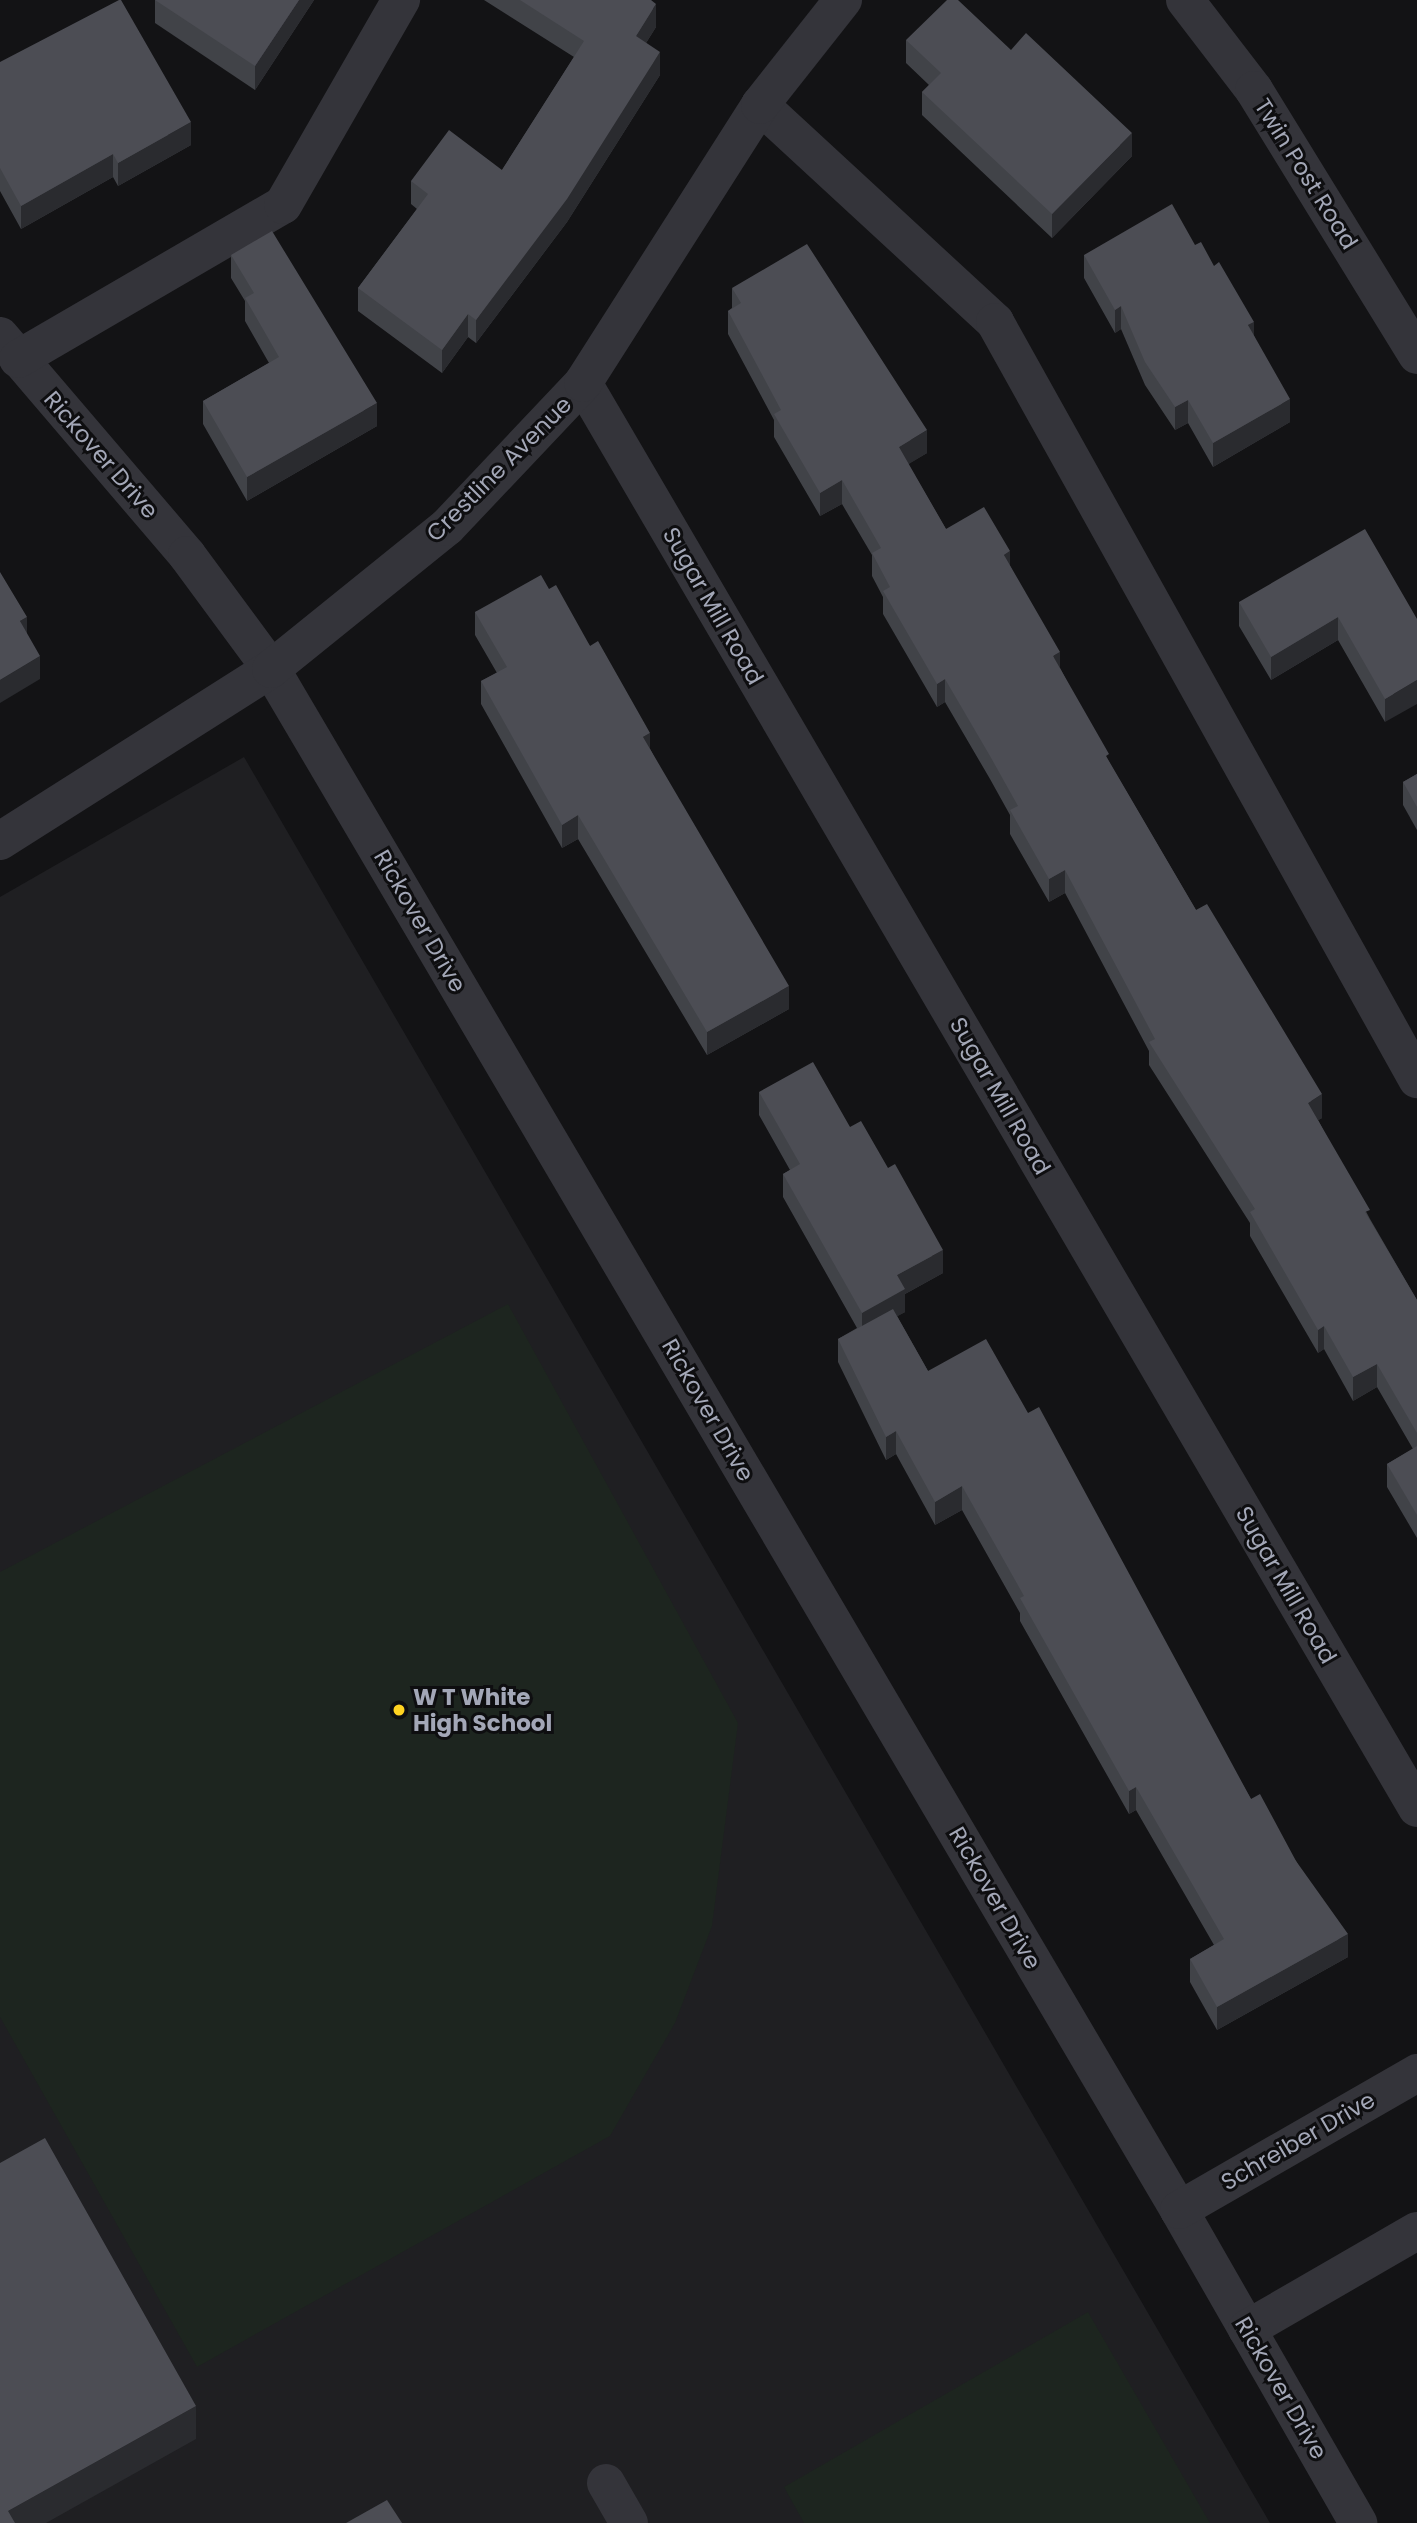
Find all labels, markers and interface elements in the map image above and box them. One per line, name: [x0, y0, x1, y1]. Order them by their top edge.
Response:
street label: Twin Post Road: [1249, 94, 1363, 254]
street label: Rickover Drive: [38, 386, 164, 524]
street label: Crestline Avenue: [421, 391, 577, 547]
street label: Sugar Mill Road: [657, 523, 769, 689]
street label: Rickover Drive: [368, 845, 472, 997]
street label: Sugar Mill Road: [944, 1013, 1056, 1179]
street label: Rickover Drive: [656, 1334, 760, 1486]
street label: Sugar Mill Road: [1230, 1502, 1342, 1668]
place label: W T White High School: [413, 1683, 552, 1737]
marker: W T White High School: [391, 1702, 407, 1718]
street label: Rickover Drive: [943, 1822, 1047, 1974]
street label: Schreiber Drive: [1216, 2086, 1380, 2196]
street label: Rickover Drive: [1229, 2312, 1333, 2464]

